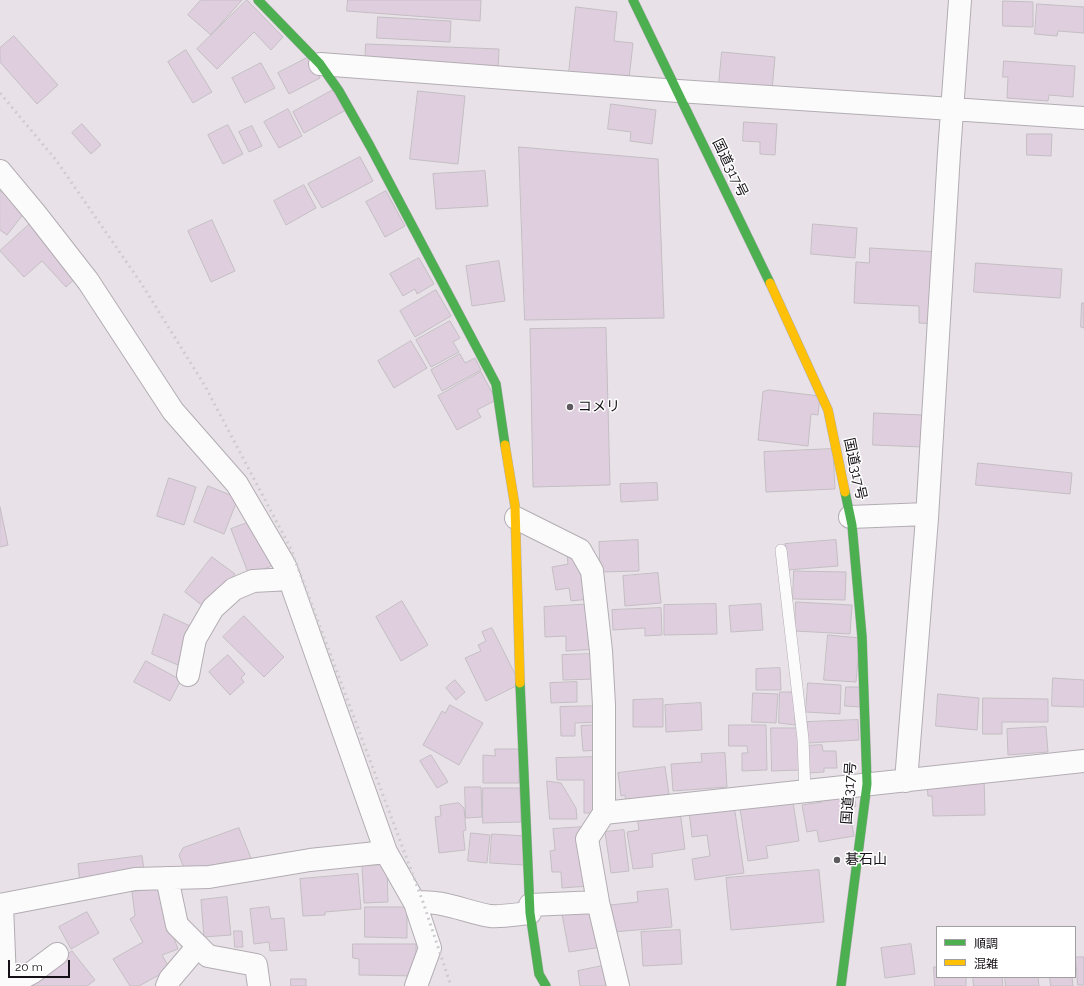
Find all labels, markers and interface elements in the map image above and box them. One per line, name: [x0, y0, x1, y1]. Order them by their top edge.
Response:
street label: 国道317号: [709, 136, 751, 200]
place label: コメリ: [578, 399, 620, 415]
marker: コメリ: [565, 402, 575, 412]
street label: 国道317号: [840, 436, 870, 502]
street label: 国道317号: [838, 761, 860, 825]
place label: 碁石山: [845, 852, 887, 868]
marker: 碁石山: [832, 855, 842, 865]
legend: [936, 926, 1076, 978]
text: 順調: [974, 937, 998, 951]
scale bar: [10, 952, 72, 978]
text: 混雑: [974, 957, 998, 971]
text: 20 m: [15, 960, 43, 974]

